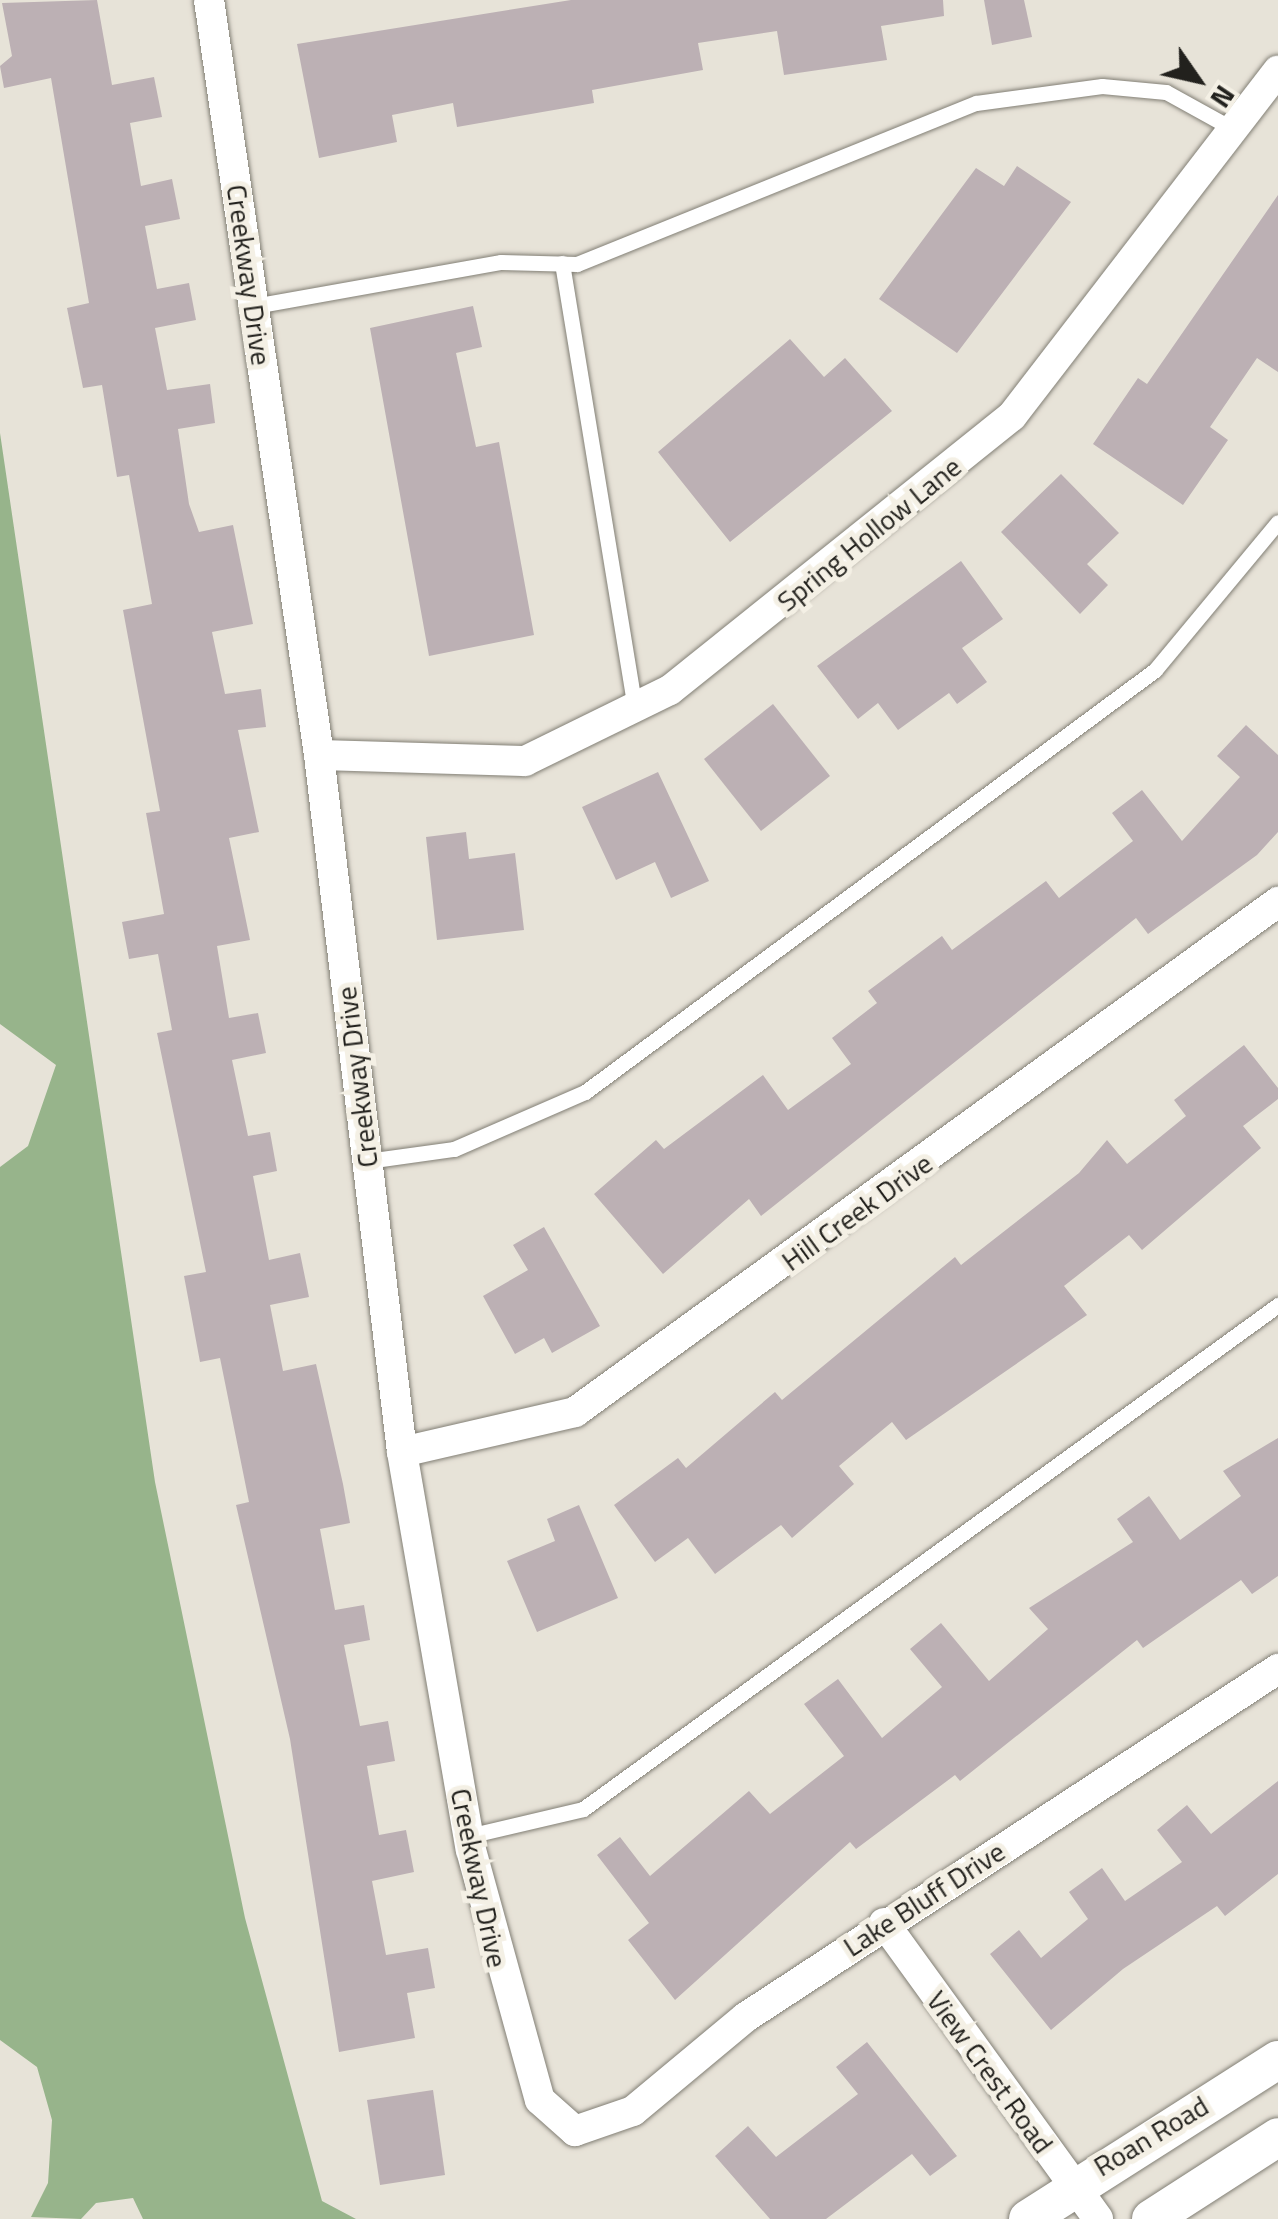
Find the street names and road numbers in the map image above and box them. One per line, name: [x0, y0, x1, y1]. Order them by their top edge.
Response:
street label: Creekway Drive: [220, 182, 278, 368]
street label: Spring Hollow Lane: [770, 450, 968, 618]
street label: Creekway Drive: [329, 985, 385, 1169]
street label: Hill Creek Drive: [775, 1146, 939, 1278]
street label: Creekway Drive: [444, 1785, 514, 1971]
street label: Lake Bluff Drive: [837, 1834, 1011, 1964]
street label: View Crest Road: [920, 1984, 1060, 2160]
street label: Roan Road: [1088, 2089, 1214, 2183]

